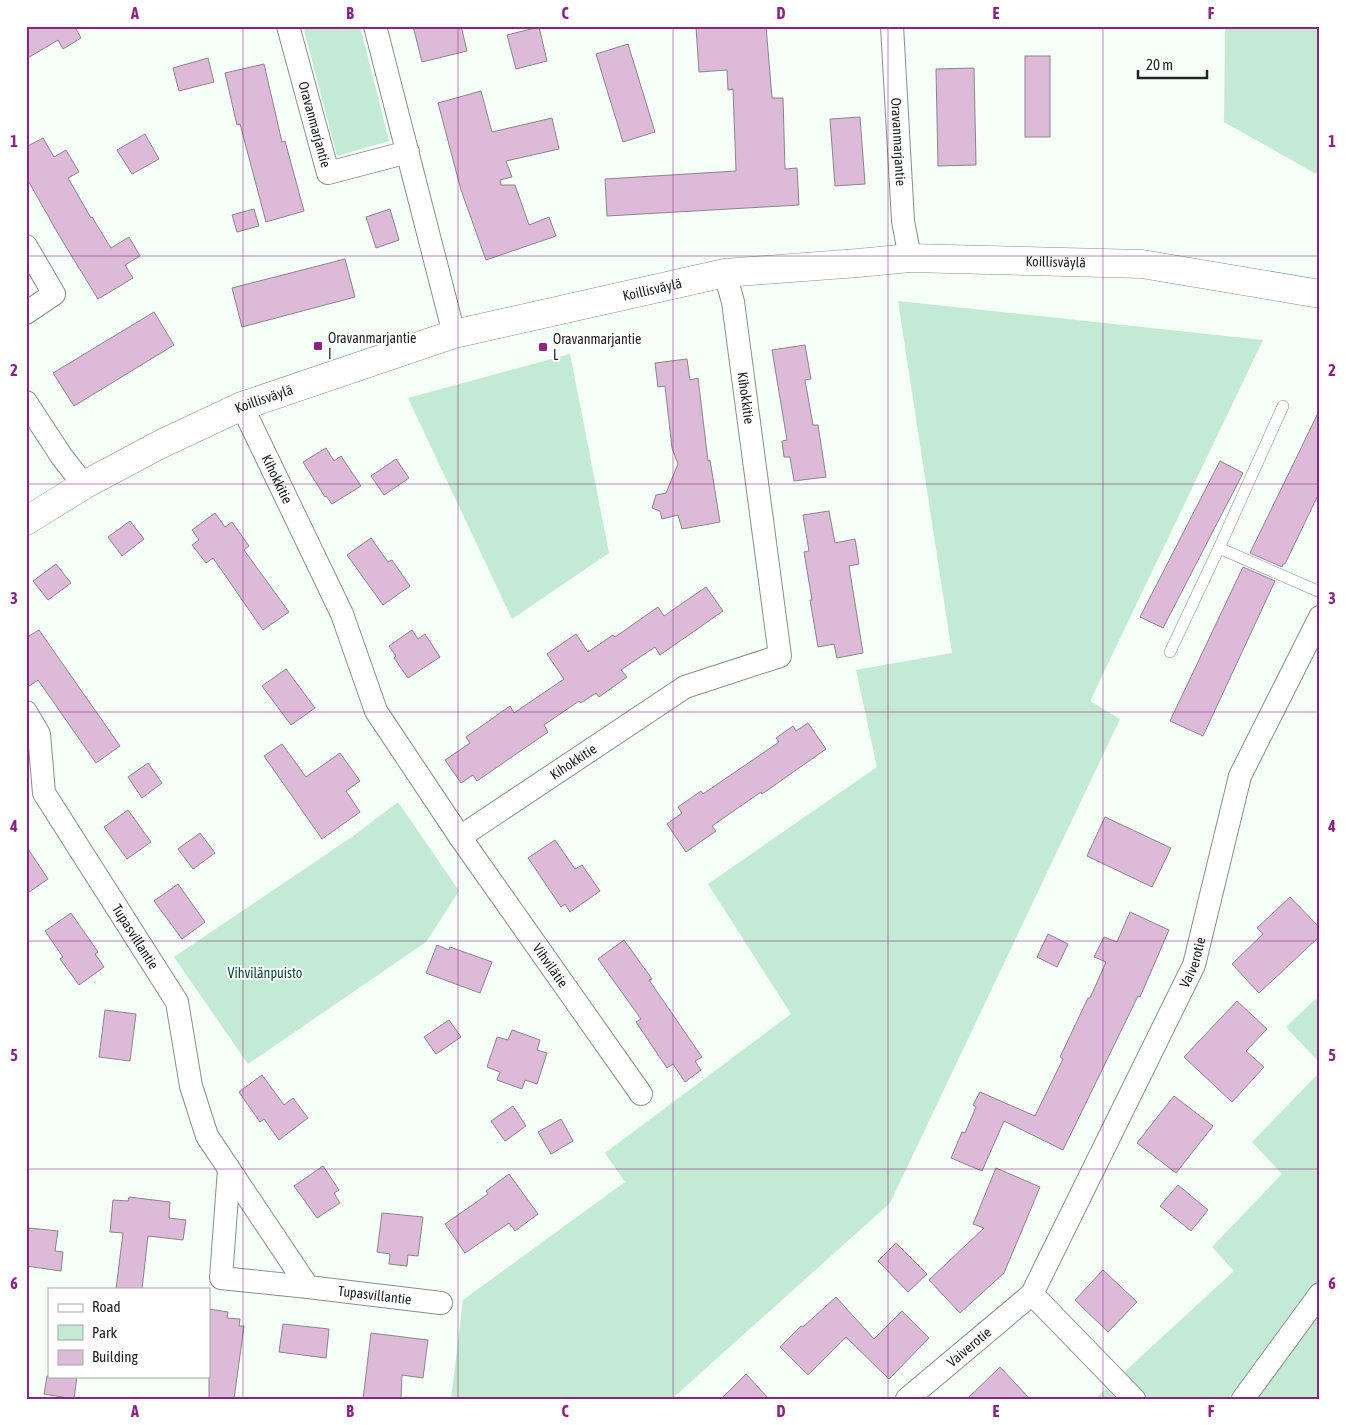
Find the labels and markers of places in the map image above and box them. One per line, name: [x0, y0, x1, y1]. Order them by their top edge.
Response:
place label: Oravanmarjantie I: [328, 330, 416, 362]
place label: Oravanmarjantie L: [553, 331, 641, 363]
marker: Oravanmarjantie I: [312, 340, 324, 352]
marker: Oravanmarjantie L: [537, 341, 549, 353]

